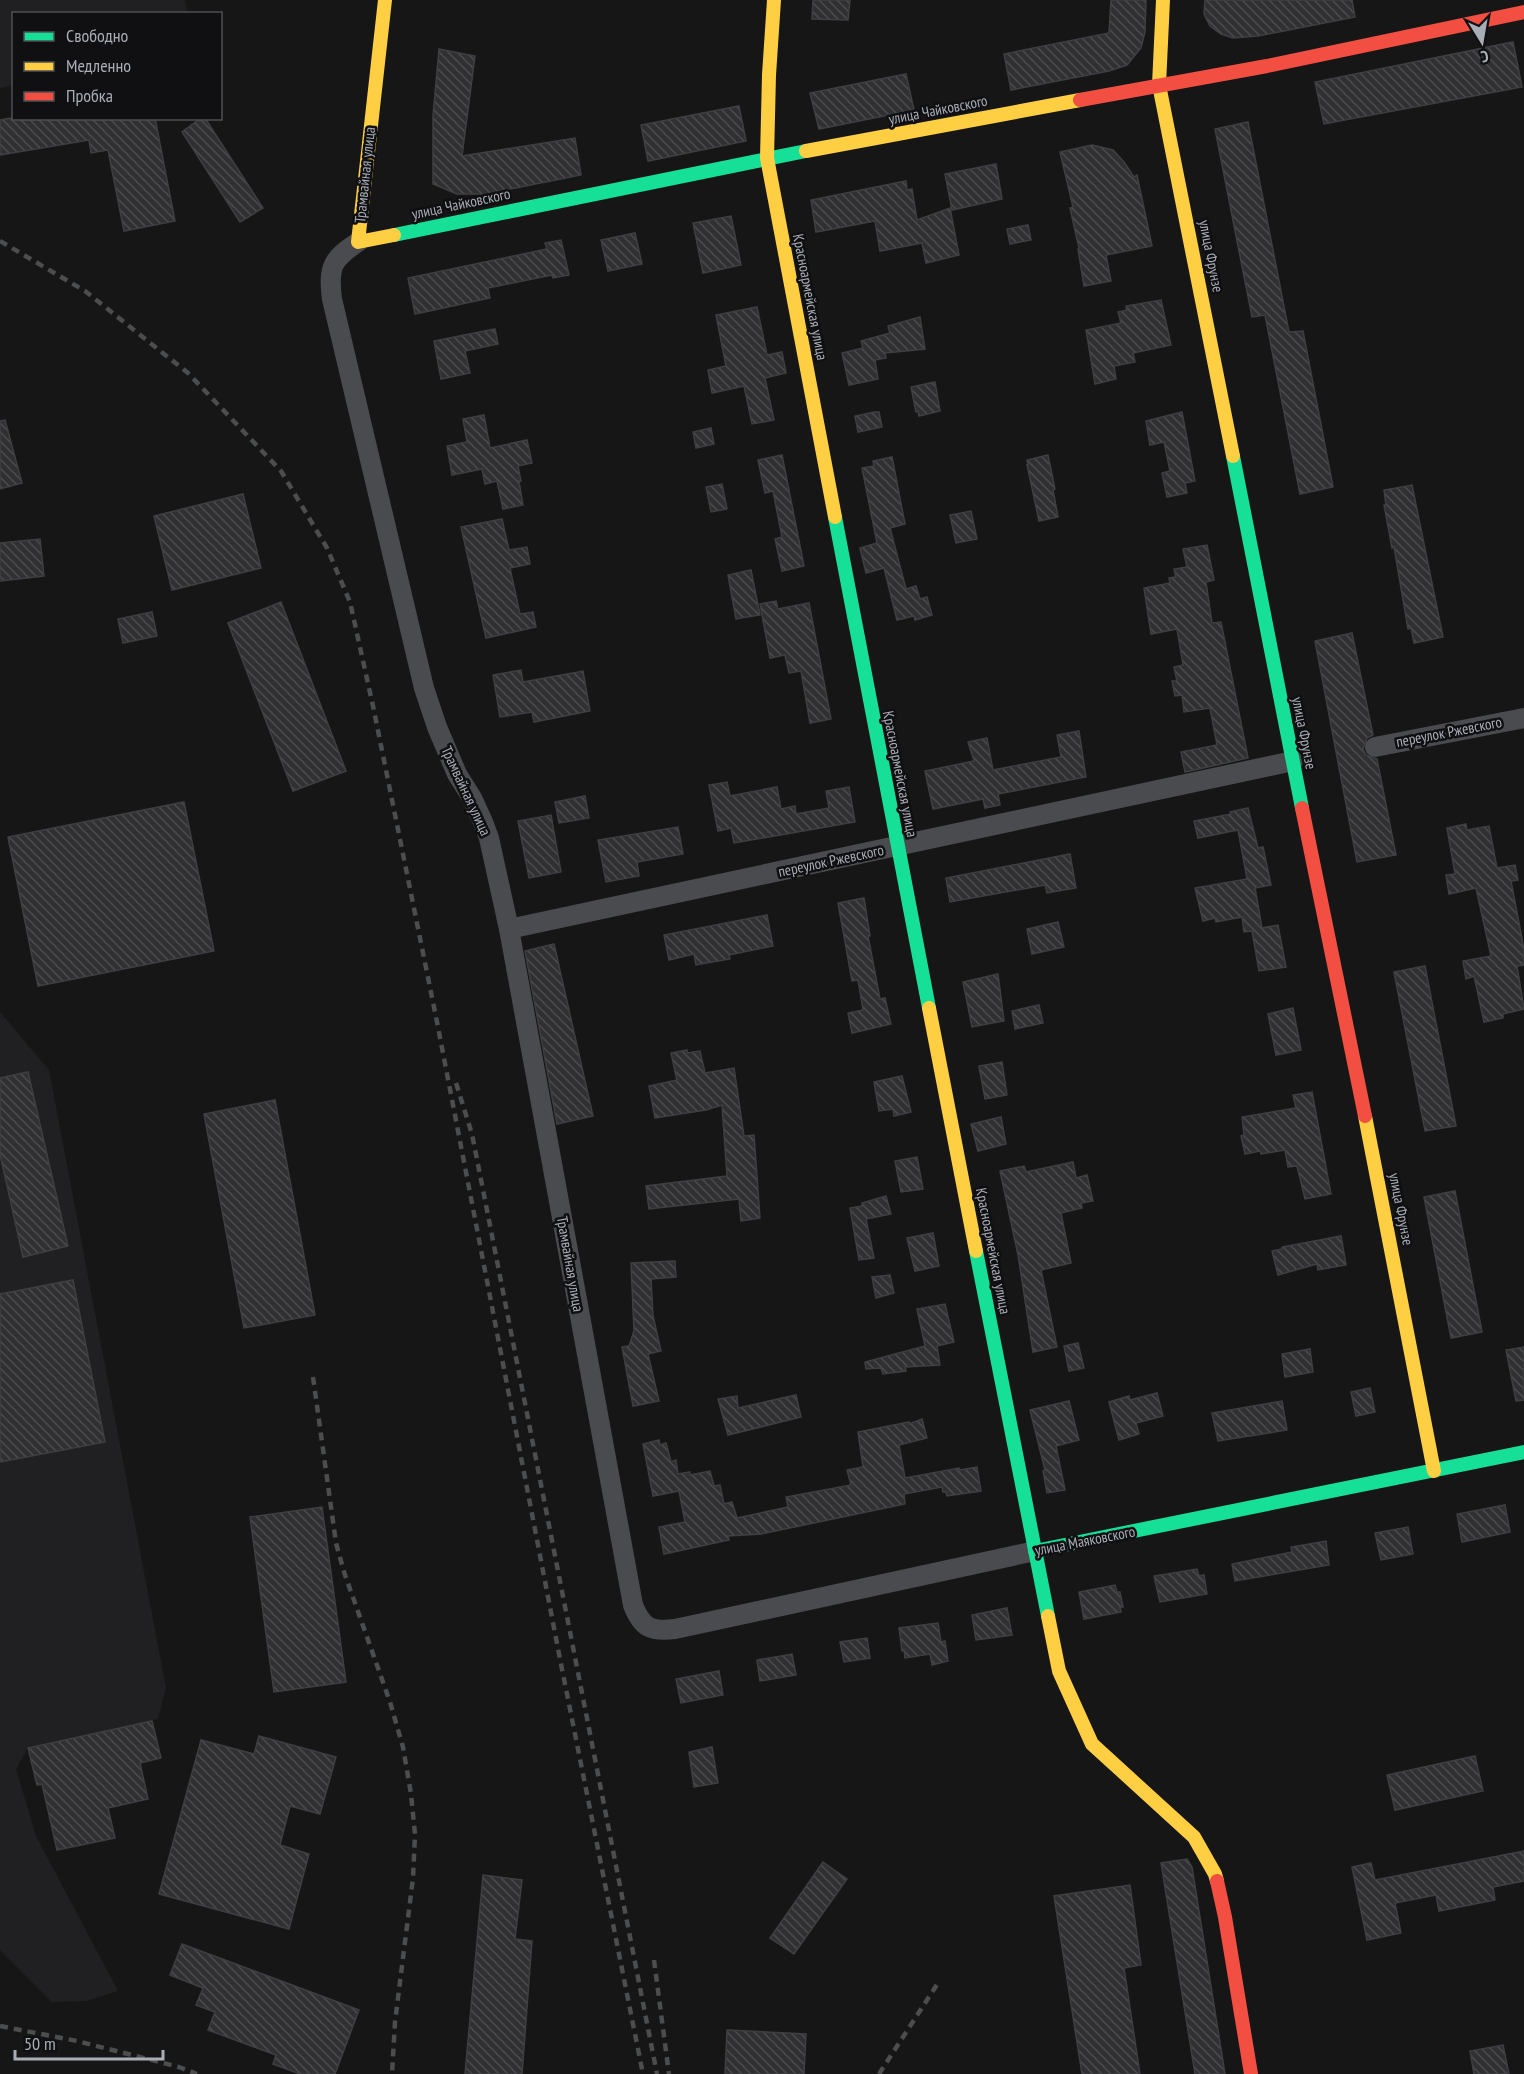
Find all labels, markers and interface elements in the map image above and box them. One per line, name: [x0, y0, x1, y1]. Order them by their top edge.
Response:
legend: [12, 12, 222, 120]
north arrow: [1452, 12, 1512, 72]
text: Свободно: [66, 24, 129, 47]
text: С: [1479, 46, 1490, 67]
text: Медленно: [66, 54, 131, 77]
text: Пробка: [66, 84, 113, 107]
street label: улица Чайковского: [887, 91, 989, 128]
street label: Трамвайная улица: [350, 126, 379, 224]
street label: улица Чайковского: [410, 184, 512, 223]
street label: улица Фрунзе: [1195, 218, 1228, 294]
street label: Красноармейская улица: [789, 232, 832, 362]
street label: улица Фрунзе: [1288, 695, 1321, 771]
street label: Красноармейская улица: [879, 709, 922, 839]
street label: переулок Ржевского: [1394, 712, 1503, 751]
street label: Трамвайная улица: [437, 743, 495, 839]
street label: переулок Ржевского: [776, 840, 885, 881]
street label: улица Фрунзе: [1385, 1171, 1418, 1247]
street label: Красноармейская улица: [972, 1186, 1015, 1316]
street label: Трамвайная улица: [553, 1215, 588, 1313]
street label: улица Маяковского: [1033, 1521, 1137, 1560]
scale bar: [15, 2023, 164, 2061]
text: 50 m: [24, 2032, 56, 2055]

